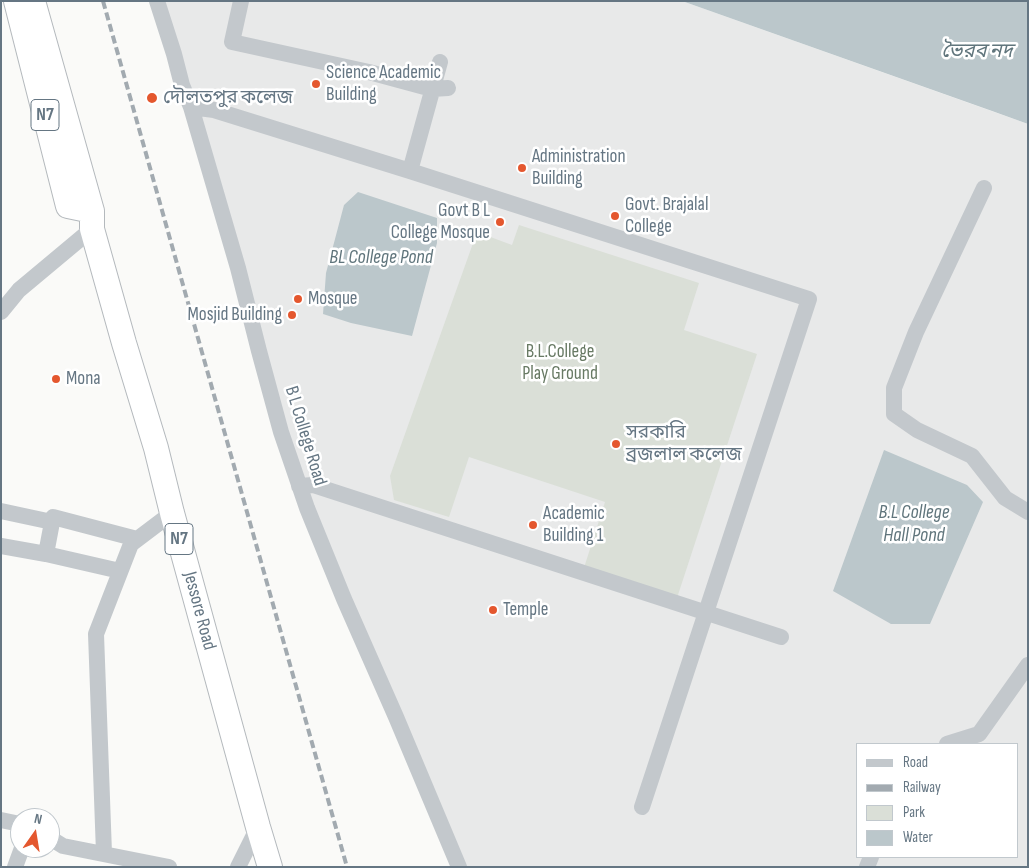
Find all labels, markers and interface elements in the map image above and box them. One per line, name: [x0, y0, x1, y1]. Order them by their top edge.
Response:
water label: ভৈরব নদ: [941, 40, 1013, 64]
place label: Science Academic Building: [326, 62, 441, 106]
marker: Science Academic Building: [310, 78, 322, 90]
place label: দৌলতপুর কলেজ: [163, 87, 293, 109]
marker: দৌলতপুর কলেজ: [145, 91, 159, 105]
road number: N7: [31, 100, 59, 130]
place label: Administration Building: [532, 146, 626, 190]
marker: Administration Building: [516, 162, 528, 174]
place label: Govt. Brajalal College: [625, 194, 708, 238]
place label: Govt B L College Mosque: [391, 200, 490, 244]
marker: Govt. Brajalal College: [609, 210, 621, 222]
marker: Govt B L College Mosque: [494, 216, 506, 228]
water label: BL College Pond: [329, 246, 433, 270]
place label: Mosque: [308, 288, 357, 310]
marker: Mosque: [292, 293, 304, 305]
place label: Mosjid Building: [187, 304, 282, 326]
marker: Mosjid Building: [286, 309, 298, 321]
park label: B.L.College Play Ground: [522, 341, 598, 385]
place label: Mona: [66, 368, 101, 390]
marker: Mona: [50, 373, 62, 385]
street label: B L College Road: [279, 383, 331, 489]
place label: সরকারি ব্রজলাল কলেজ: [626, 422, 742, 466]
marker: সরকারি ব্রজলাল কলেজ: [610, 438, 622, 450]
water label: B.L College Hall Pond: [878, 501, 950, 548]
place label: Academic Building 1: [543, 503, 605, 547]
marker: Academic Building 1: [527, 519, 539, 531]
road number: N7: [165, 524, 193, 554]
street label: Jessore Road: [178, 569, 220, 653]
place label: Temple: [503, 599, 548, 621]
marker: Temple: [487, 604, 499, 616]
legend: [856, 743, 1019, 858]
text: Road: [903, 753, 928, 772]
text: Railway: [903, 778, 941, 797]
text: Park: [903, 803, 925, 822]
north arrow: [10, 808, 60, 858]
text: N: [33, 810, 44, 828]
text: Water: [903, 828, 933, 847]

